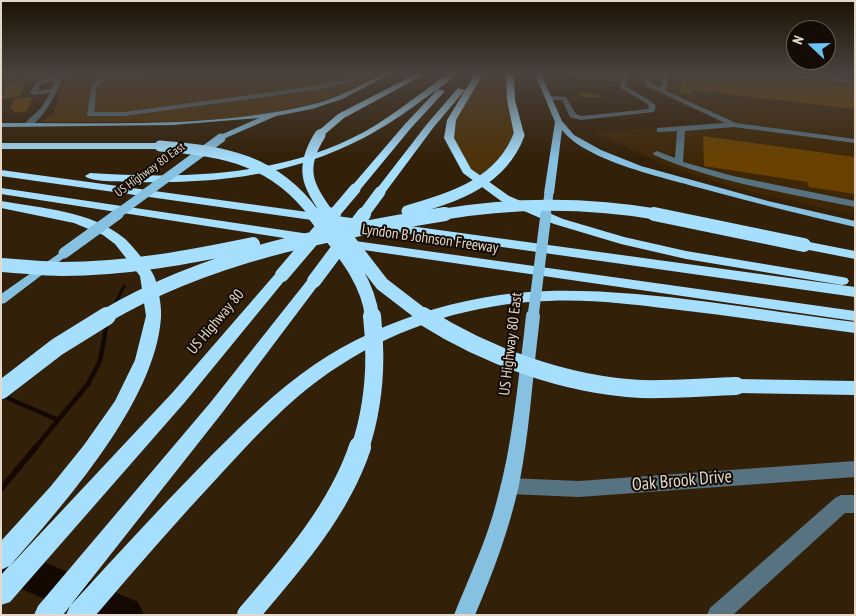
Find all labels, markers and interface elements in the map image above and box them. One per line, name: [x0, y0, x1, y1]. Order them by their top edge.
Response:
north arrow: [786, 20, 836, 70]
text: N: [788, 33, 808, 47]
street label: US Highway 80 East: [112, 140, 188, 200]
street label: Lyndon B Johnson Freeway: [361, 220, 499, 258]
street label: US Highway 80: [184, 286, 248, 358]
street label: US Highway 80 East: [496, 291, 526, 397]
street label: Oak Brook Drive: [631, 466, 733, 496]

